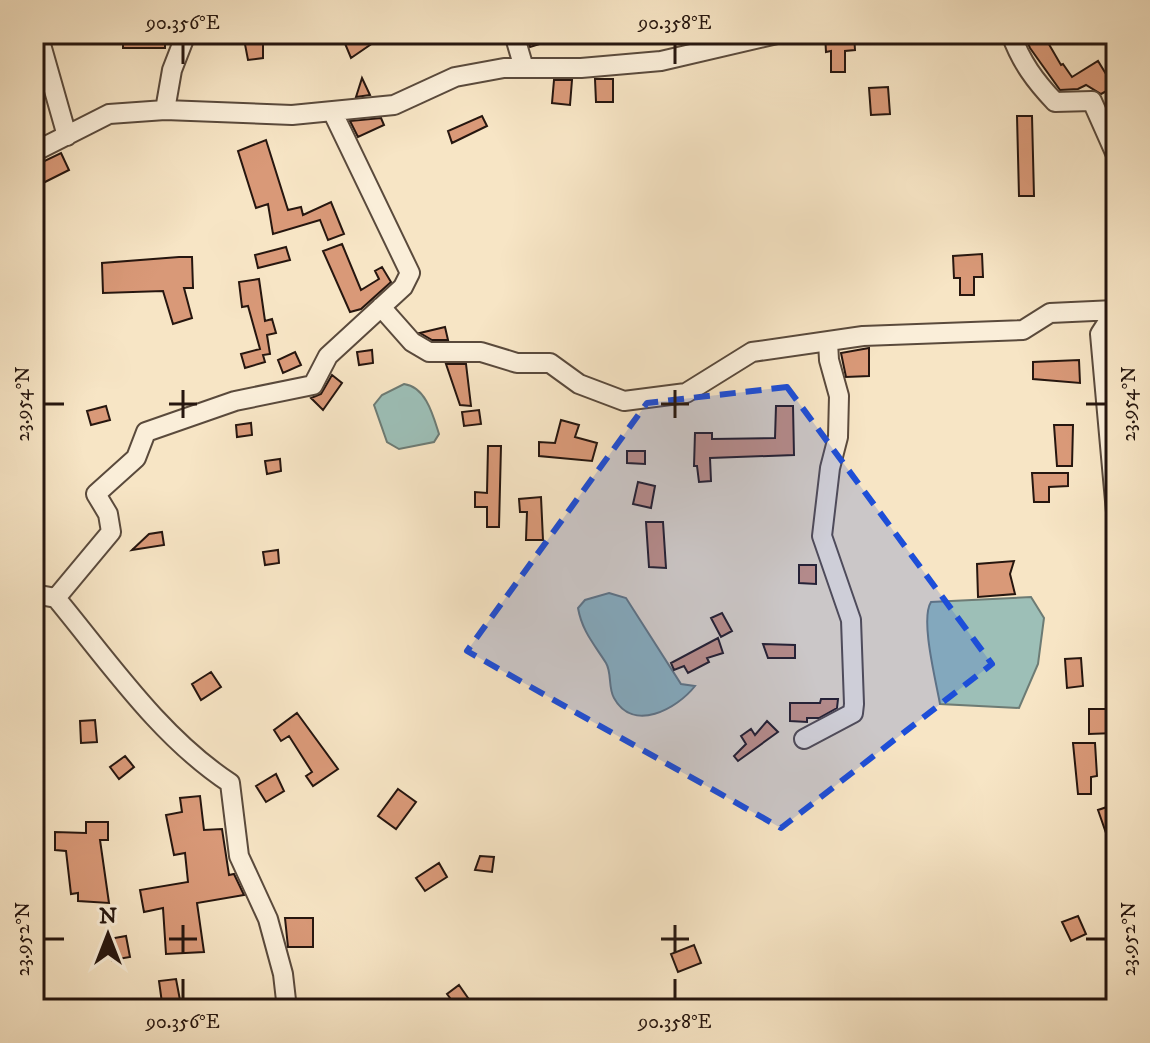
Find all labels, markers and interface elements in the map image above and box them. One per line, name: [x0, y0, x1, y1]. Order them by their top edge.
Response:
text: 90.356°E: [145, 11, 220, 36]
text: 90.358°E: [637, 11, 712, 36]
text: 23.954°N: [11, 366, 36, 442]
text: 23.954°N: [1117, 366, 1142, 442]
north arrow: [68, 895, 148, 975]
text: 23.952°N: [11, 902, 36, 976]
text: 23.952°N: [1117, 902, 1142, 976]
text: N: [99, 903, 117, 930]
text: 90.356°E: [145, 1010, 220, 1035]
text: 90.358°E: [637, 1010, 712, 1035]

